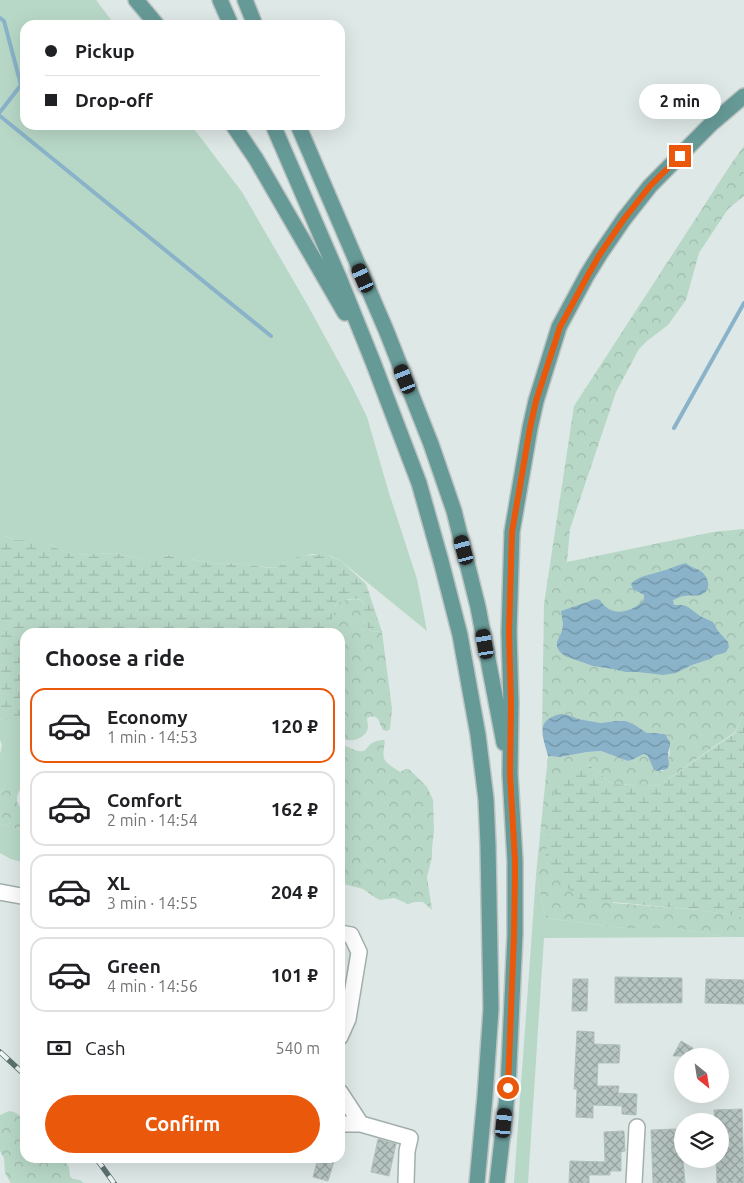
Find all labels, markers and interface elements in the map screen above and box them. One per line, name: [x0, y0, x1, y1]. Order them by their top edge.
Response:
text: Pickup: [75, 40, 135, 62]
callout: 2 min: [639, 84, 721, 118]
text: Drop-off: [75, 89, 153, 111]
text: 2 min: [660, 92, 700, 110]
route end: [669, 145, 691, 167]
car: [350, 261, 375, 295]
car: [392, 362, 417, 396]
car: [452, 534, 475, 566]
car: [475, 628, 494, 660]
text: Choose a ride: [45, 645, 185, 670]
icon: car: [47, 703, 92, 748]
text: Economy: [107, 706, 188, 728]
text: 120 ₽: [271, 715, 318, 737]
text: 1 min · 14:53: [107, 728, 198, 746]
icon: car: [47, 786, 92, 831]
text: Comfort: [107, 789, 182, 811]
text: 162 ₽: [271, 798, 318, 820]
text: 2 min · 14:54: [107, 811, 198, 829]
icon: car: [47, 869, 92, 914]
text: XL: [107, 872, 130, 894]
text: 204 ₽: [271, 881, 318, 903]
text: 3 min · 14:55: [107, 894, 198, 912]
icon: car: [47, 952, 92, 997]
text: Green: [107, 955, 161, 977]
text: 101 ₽: [271, 964, 318, 986]
text: 4 min · 14:56: [107, 977, 198, 995]
icon: cash: [45, 1034, 73, 1062]
text: Cash: [85, 1037, 126, 1059]
text: 540 m: [275, 1039, 320, 1057]
north arrow: [674, 1048, 729, 1102]
map controls: [674, 1048, 729, 1168]
route start: [497, 1077, 519, 1099]
button: Confirm: [45, 1095, 320, 1153]
car: [494, 1107, 513, 1139]
button: layers: [674, 1113, 729, 1168]

